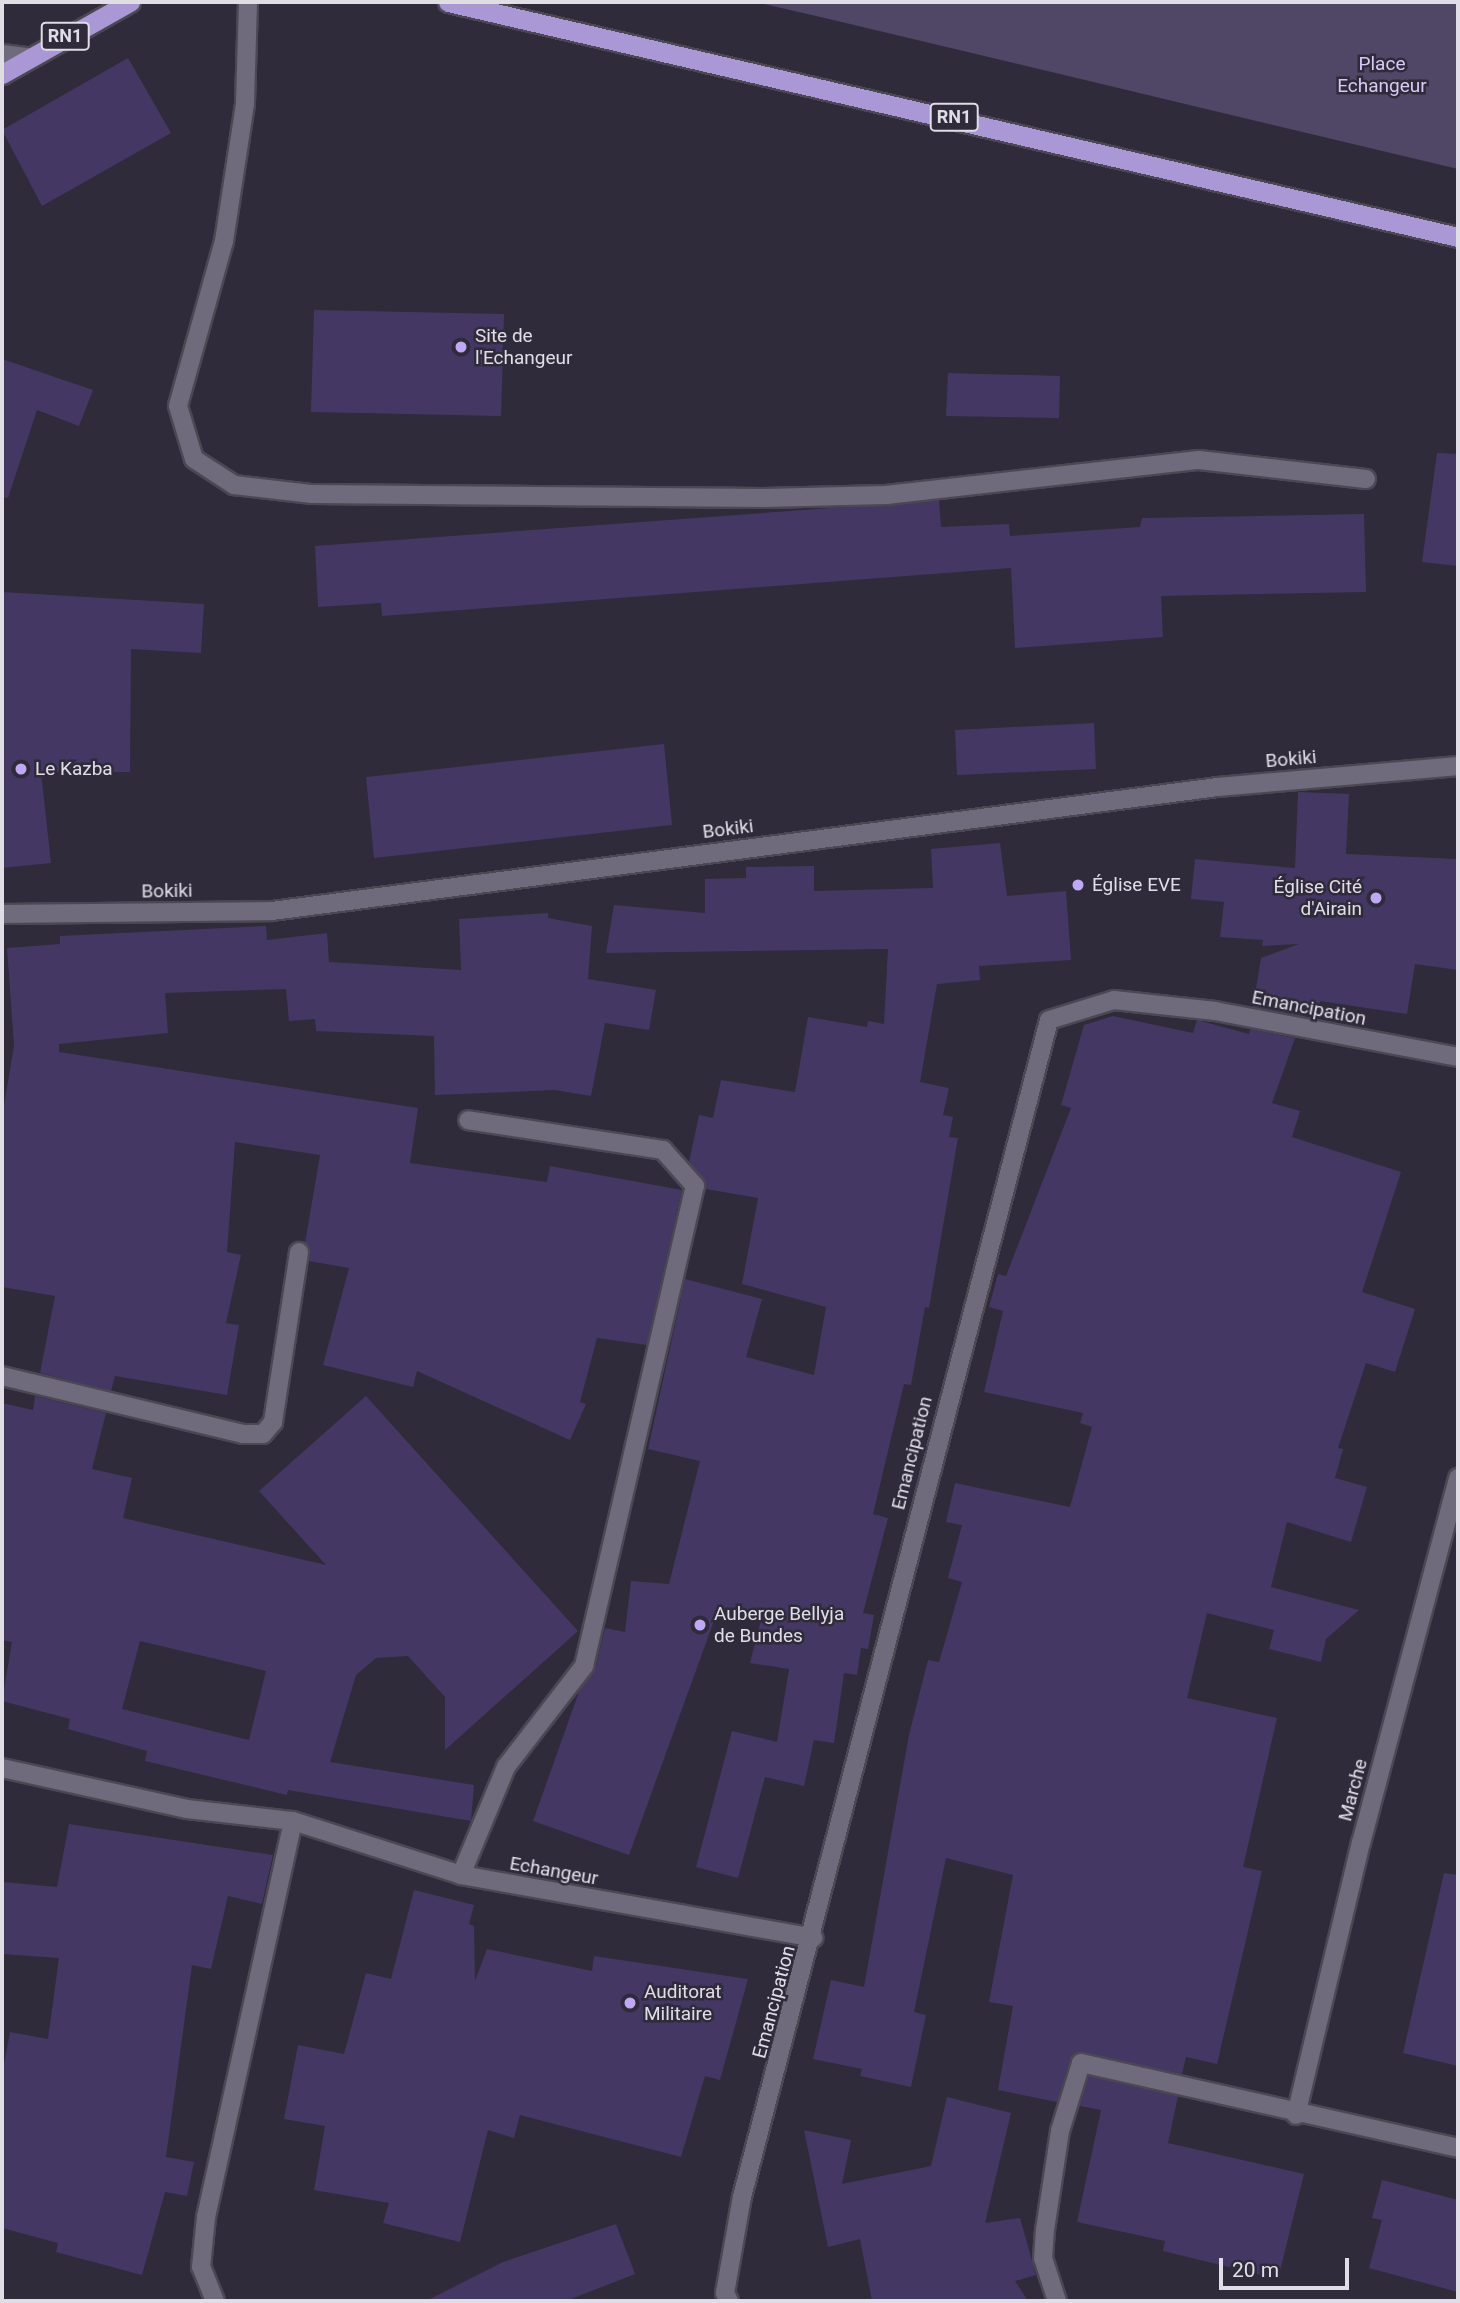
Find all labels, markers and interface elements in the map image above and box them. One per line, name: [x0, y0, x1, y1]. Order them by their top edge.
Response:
road number: RN1: [41, 22, 90, 51]
park label: Place Echangeur: [1337, 53, 1427, 97]
road number: RN1: [930, 103, 978, 132]
place label: Site de l'Echangeur: [475, 325, 572, 369]
marker: Site de l'Echangeur: [453, 339, 469, 355]
street label: Bokiki: [1265, 745, 1317, 773]
place label: Le Kazba: [35, 758, 113, 780]
marker: Le Kazba: [13, 761, 29, 777]
street label: Bokiki: [701, 815, 755, 843]
place label: Église EVE: [1092, 874, 1181, 896]
place label: Église Cité d'Airain: [1274, 876, 1362, 920]
marker: Église EVE: [1070, 877, 1086, 893]
street label: Bokiki: [141, 879, 193, 903]
marker: Église Cité d'Airain: [1368, 890, 1384, 906]
street label: Emancipation: [1250, 986, 1368, 1030]
street label: Emancipation: [887, 1394, 937, 1512]
place label: Auberge Bellyja de Bundes: [714, 1603, 844, 1647]
marker: Auberge Bellyja de Bundes: [692, 1617, 708, 1633]
street label: Marche: [1334, 1756, 1372, 1824]
street label: Echangeur: [508, 1852, 600, 1890]
street label: Emancipation: [748, 1943, 800, 2061]
place label: Auditorat Militaire: [644, 1981, 722, 2025]
marker: Auditorat Militaire: [622, 1995, 638, 2011]
scale bar: [1222, 2244, 1352, 2288]
text: 20 m: [1232, 2258, 1279, 2282]

